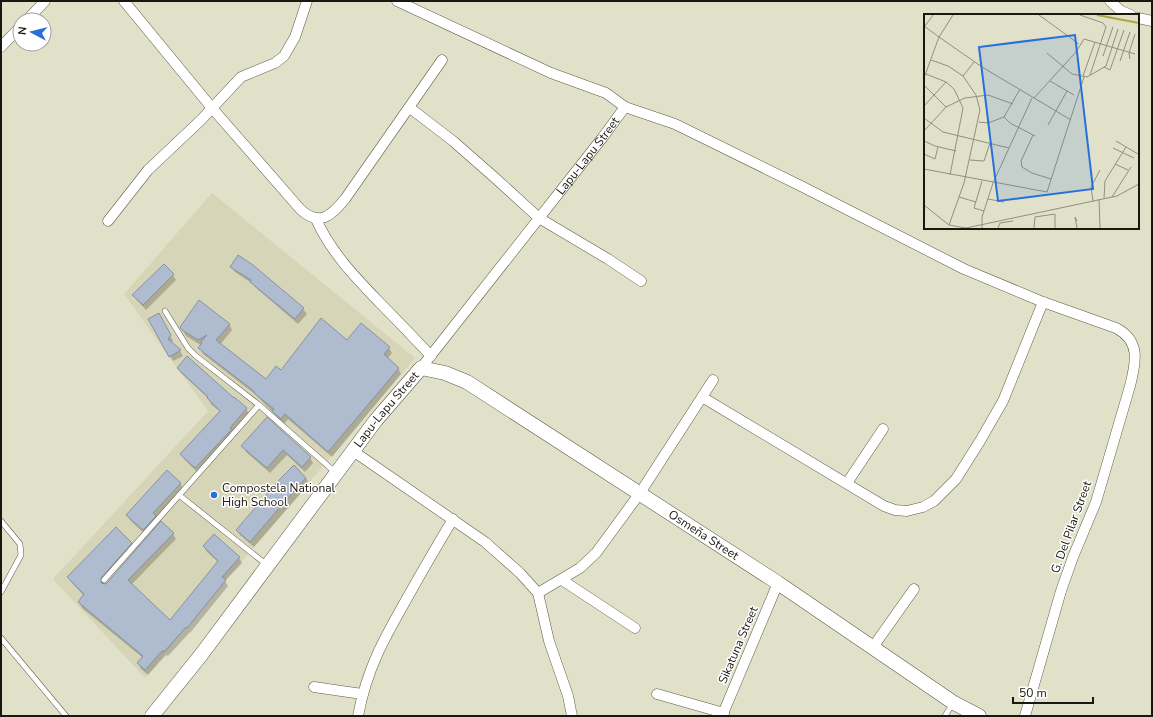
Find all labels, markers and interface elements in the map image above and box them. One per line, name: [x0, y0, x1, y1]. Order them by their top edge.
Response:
north arrow: [12, 12, 52, 52]
inset map: [924, 14, 1139, 229]
text: N: [15, 26, 31, 36]
street label: Lapu-Lapu Street: [553, 113, 624, 198]
street label: Lapu-Lapu Street: [350, 367, 423, 451]
street label: G. Del Pilar Street: [1047, 478, 1095, 575]
place label: Compostela National High School: [222, 480, 336, 510]
marker: Compostela National High School: [209, 490, 219, 500]
street label: Osmeña Street: [665, 506, 743, 564]
street label: Sikatuna Street: [715, 603, 762, 686]
scale bar: [1013, 679, 1093, 705]
text: 50 m: [1019, 685, 1047, 701]

